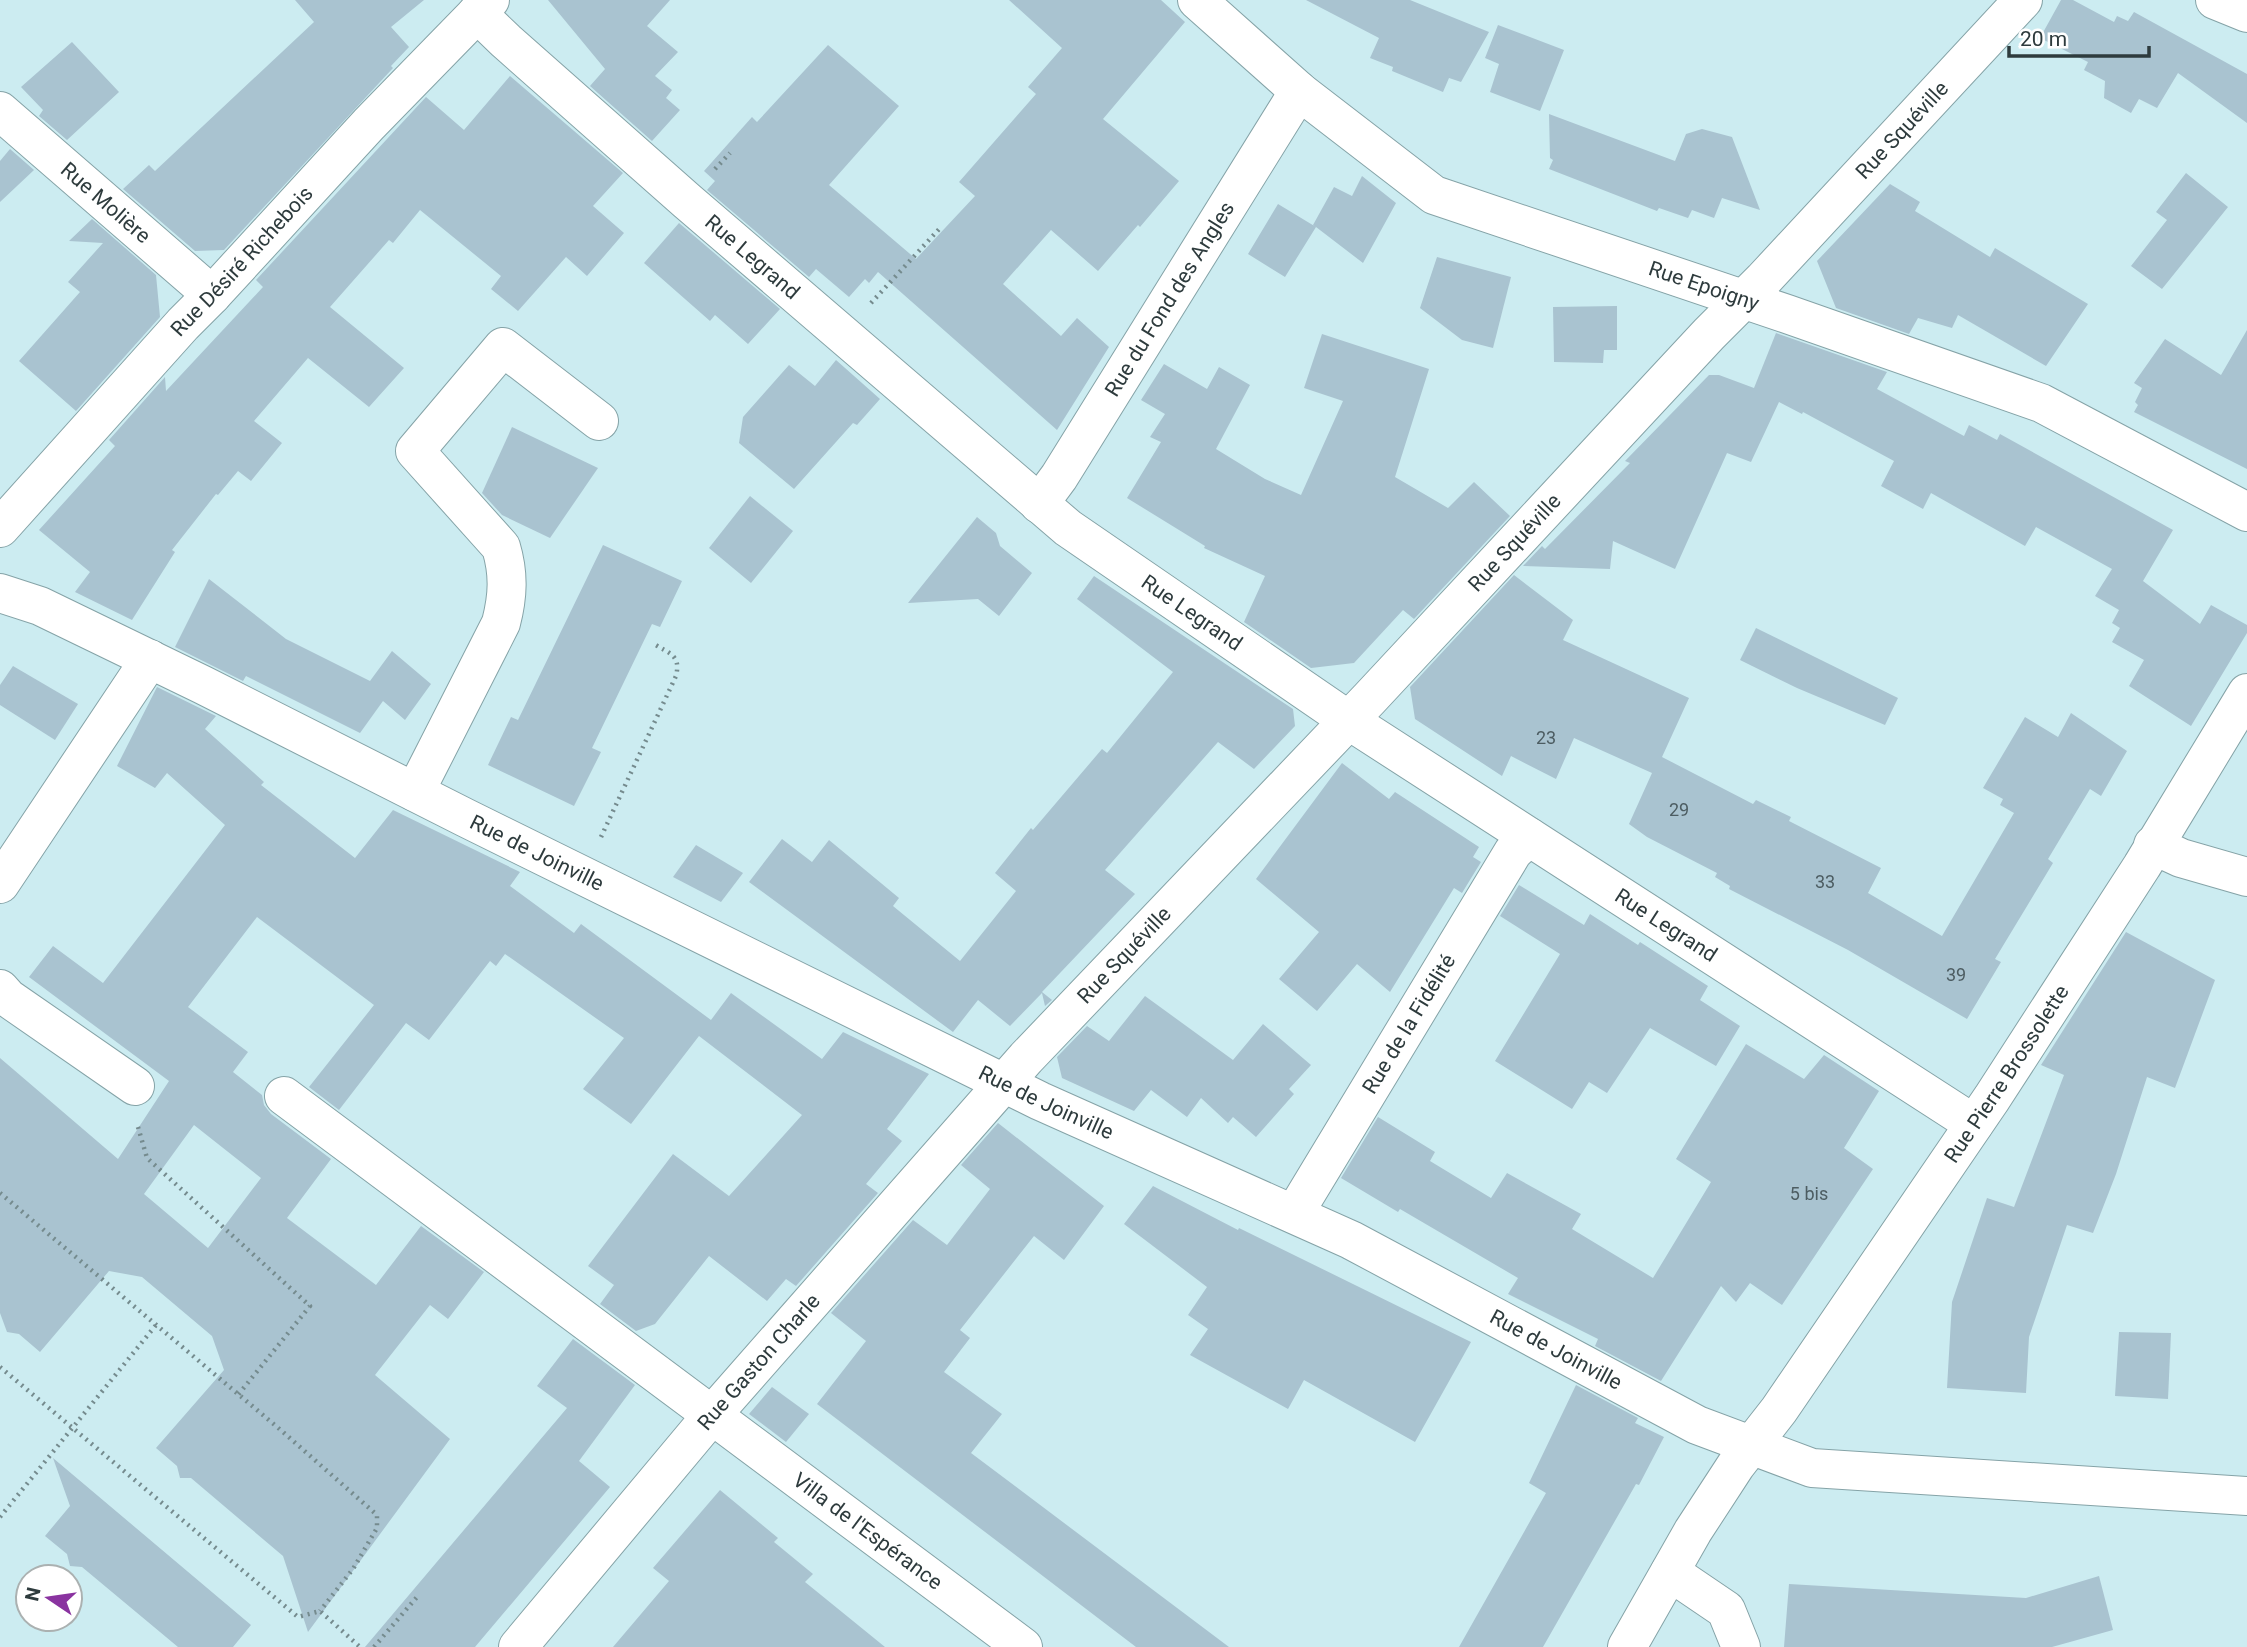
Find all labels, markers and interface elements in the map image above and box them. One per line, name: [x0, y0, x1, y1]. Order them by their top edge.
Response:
scale bar: [2009, 14, 2149, 58]
text: 20 m: [2020, 27, 2067, 51]
street label: Rue Squéville: [1851, 76, 1953, 184]
street label: Rue Molière: [56, 157, 155, 248]
street label: Rue Désiré Richebois: [166, 181, 318, 341]
street label: Rue du Fond des Angles: [1100, 197, 1239, 401]
street label: Rue Legrand: [700, 210, 804, 304]
street label: Rue Epoigny: [1646, 256, 1762, 316]
street label: Rue Squéville: [1463, 489, 1566, 596]
street label: Rue Legrand: [1137, 570, 1247, 656]
house number: 23: [1536, 727, 1556, 748]
house number: 29: [1669, 799, 1689, 820]
street label: Rue de Joinville: [466, 810, 608, 896]
house number: 33: [1815, 871, 1835, 892]
street label: Rue Legrand: [1610, 884, 1722, 967]
street label: Rue Squéville: [1073, 902, 1176, 1009]
street label: Rue de la Fidélité: [1358, 950, 1460, 1098]
house number: 39: [1946, 964, 1966, 985]
street label: Rue Pierre Brossolette: [1939, 981, 2074, 1167]
street label: Rue de Joinville: [975, 1061, 1117, 1144]
house number: 5 bis: [1790, 1183, 1828, 1204]
street label: Rue Gaston Charle: [693, 1289, 825, 1435]
street label: Rue de Joinville: [1486, 1305, 1626, 1395]
street label: Villa de l'Espérance: [788, 1468, 947, 1595]
north arrow: [14, 1563, 84, 1633]
text: N: [20, 1585, 46, 1603]

